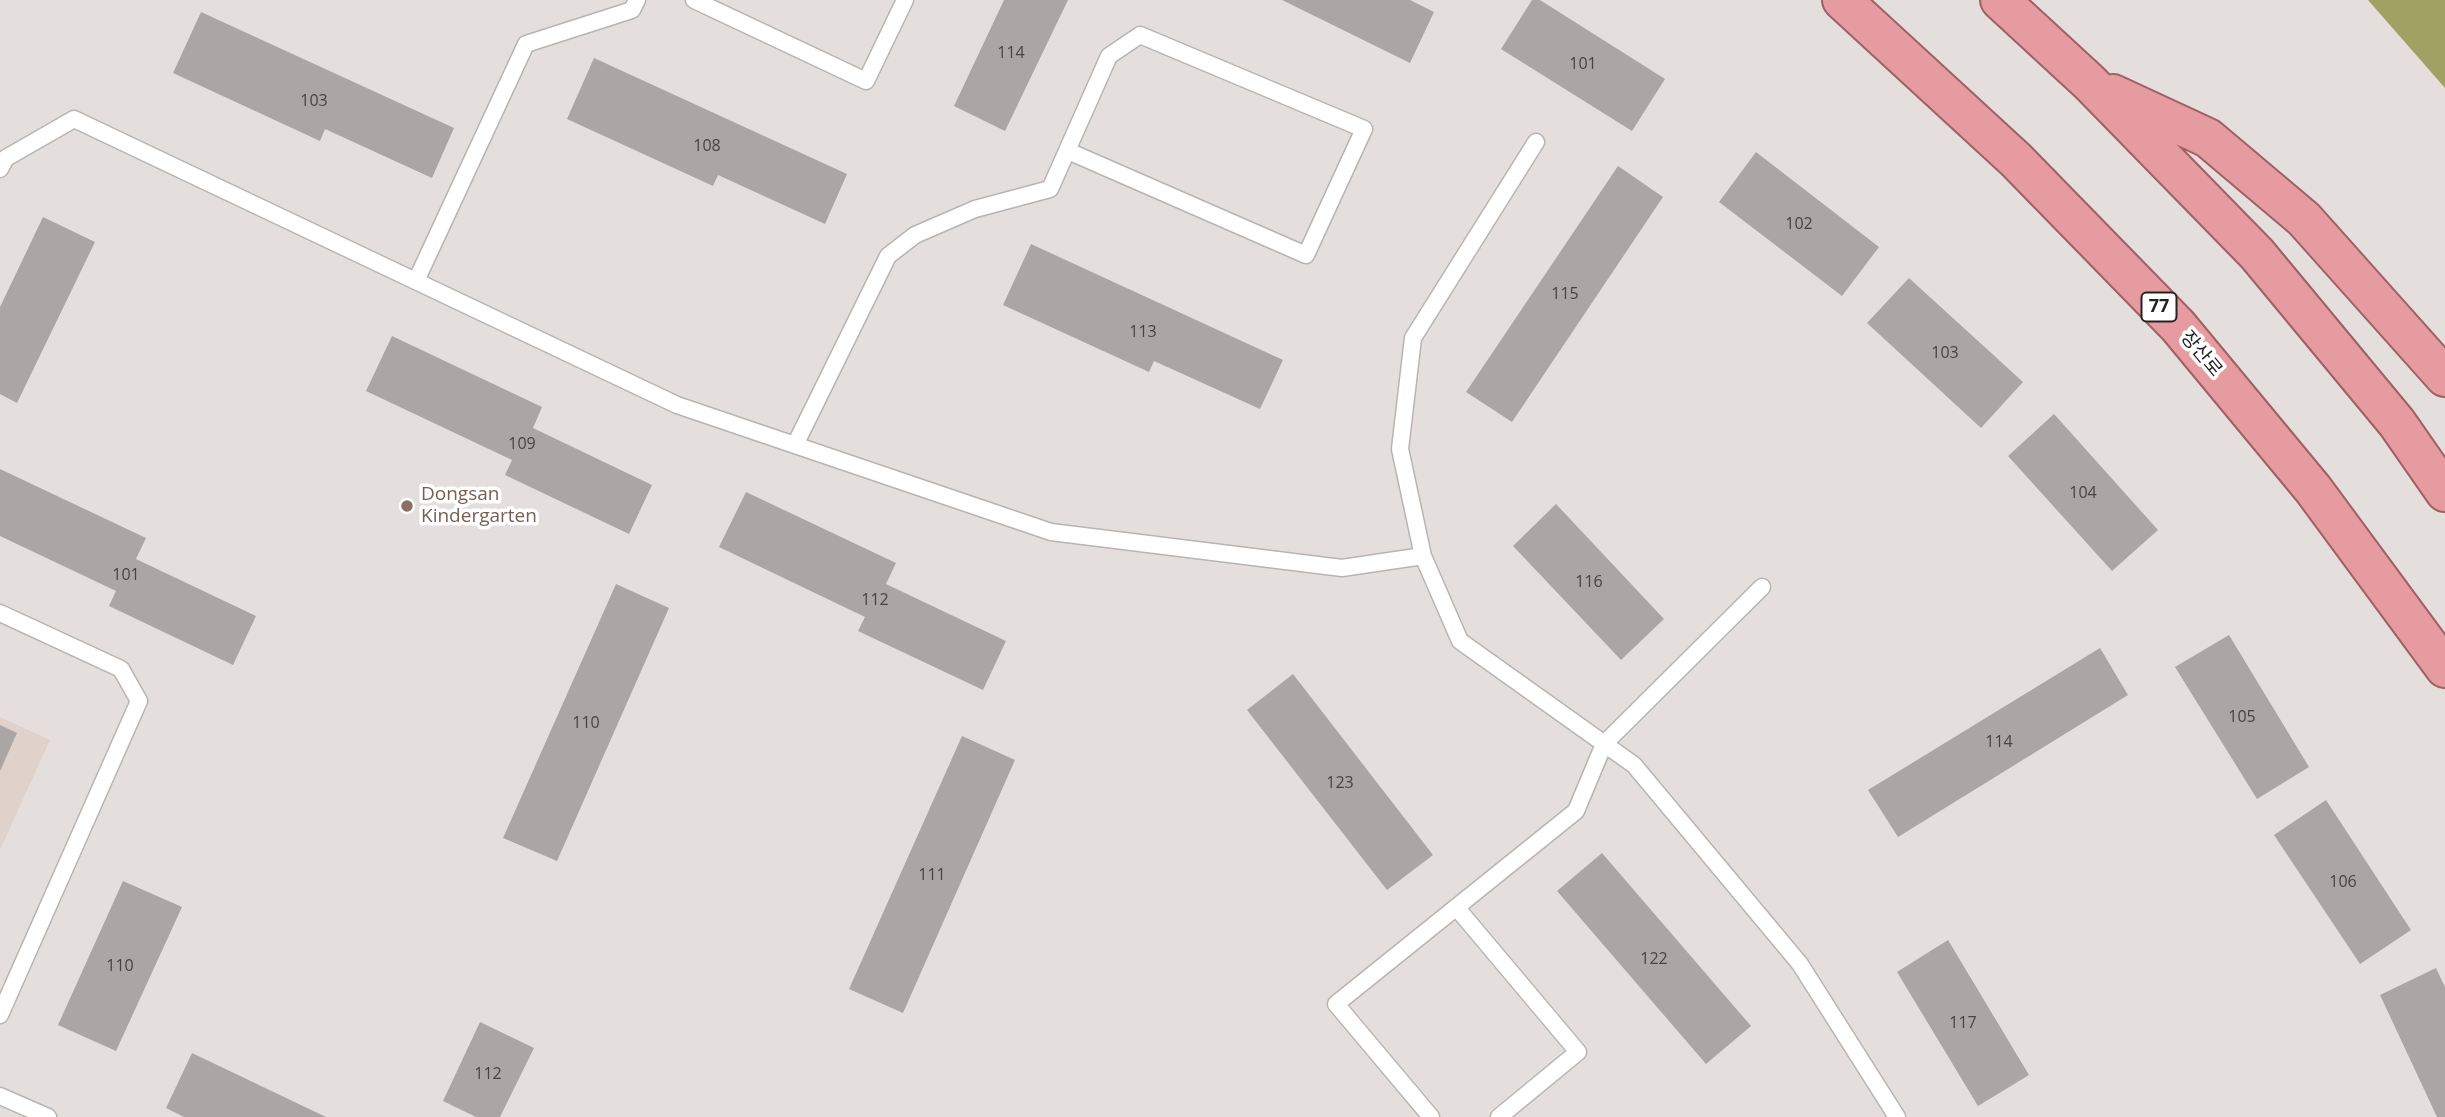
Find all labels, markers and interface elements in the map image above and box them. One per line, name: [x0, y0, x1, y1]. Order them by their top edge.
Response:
house number: 114: [997, 43, 1025, 63]
house number: 101: [1569, 54, 1597, 74]
house number: 103: [300, 91, 328, 111]
house number: 108: [693, 136, 721, 156]
house number: 102: [1785, 214, 1813, 234]
house number: 115: [1551, 284, 1579, 304]
road number: 77: [2142, 292, 2176, 321]
house number: 113: [1129, 322, 1157, 342]
street label: 장산로: [2175, 327, 2227, 381]
house number: 103: [1931, 343, 1959, 363]
house number: 109: [508, 434, 536, 454]
house number: 104: [2069, 483, 2097, 503]
place label: Dongsan Kindergarten: [421, 484, 537, 528]
marker: Dongsan Kindergarten: [399, 498, 415, 514]
house number: 101: [112, 565, 140, 585]
house number: 116: [1575, 572, 1603, 592]
house number: 112: [861, 590, 889, 610]
house number: 105: [2228, 707, 2256, 727]
house number: 110: [572, 713, 600, 733]
house number: 114: [1985, 732, 2013, 752]
house number: 123: [1326, 773, 1354, 793]
house number: 111: [918, 865, 946, 885]
house number: 106: [2329, 872, 2357, 892]
house number: 122: [1640, 949, 1668, 969]
house number: 110: [106, 956, 134, 976]
house number: 117: [1949, 1013, 1977, 1033]
house number: 112: [474, 1064, 502, 1084]

